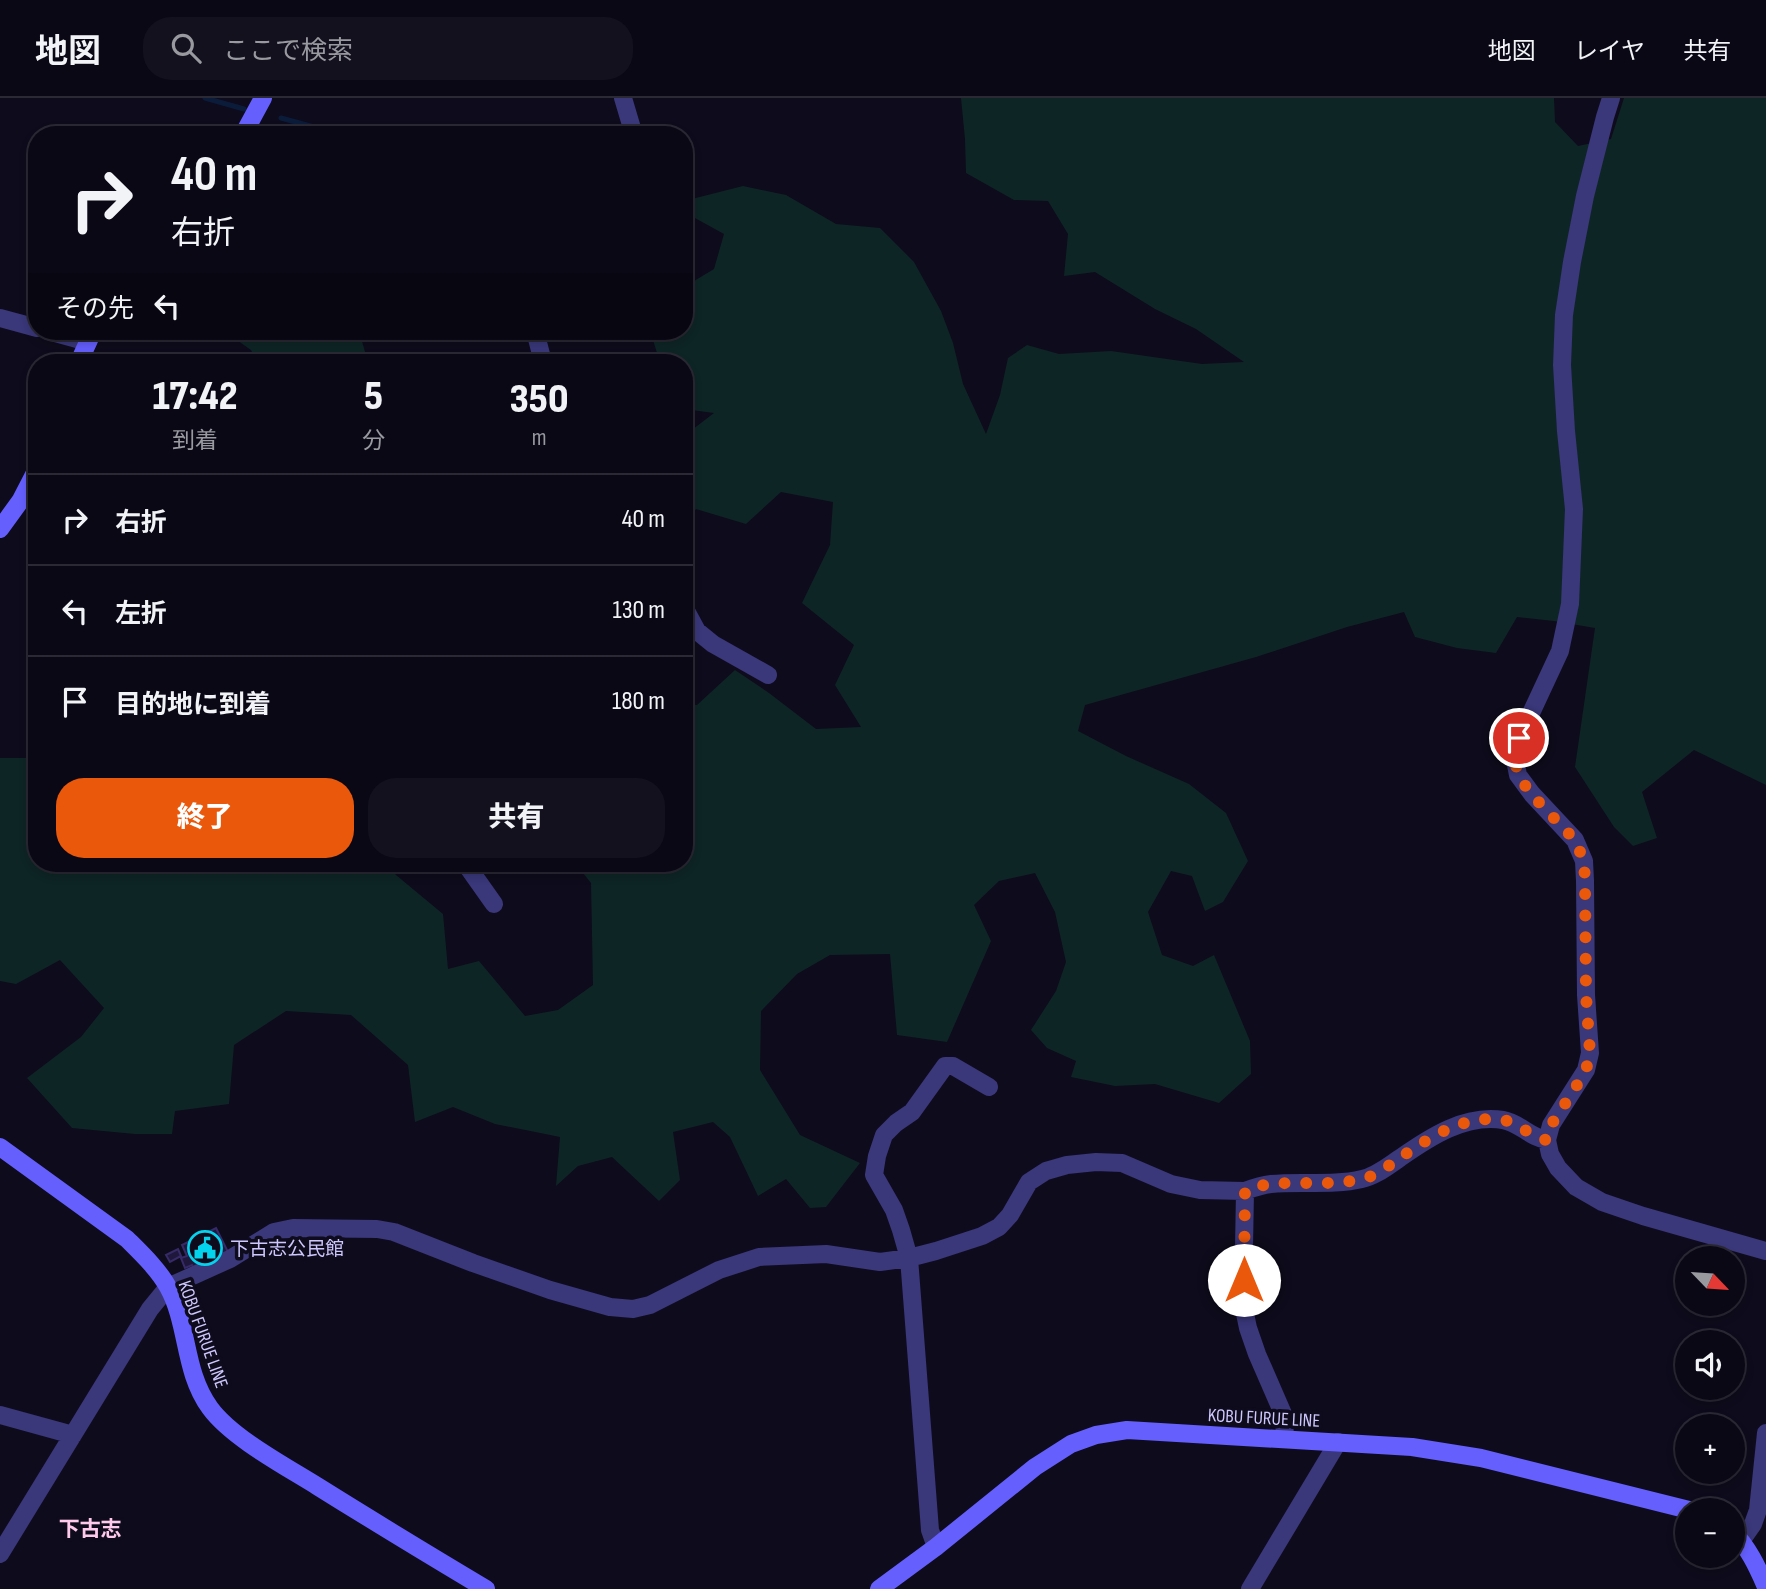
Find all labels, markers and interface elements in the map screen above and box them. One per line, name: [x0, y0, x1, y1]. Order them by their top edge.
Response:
search box: [143, 17, 633, 80]
icon: search: [167, 29, 205, 67]
text: 地図: [35, 32, 101, 72]
text: ここで検索: [223, 36, 353, 67]
text: 地図: [1488, 37, 1536, 66]
text: レイヤ: [1574, 37, 1645, 66]
text: 共有: [1683, 37, 1731, 66]
text: 40 m: [171, 146, 257, 205]
icon: right: [56, 154, 147, 245]
text: 右折: [171, 214, 235, 253]
icon: left: [148, 287, 186, 325]
text: その先: [56, 294, 134, 325]
text: 17:42: [152, 371, 238, 422]
text: 5: [364, 371, 383, 422]
text: 350: [509, 374, 569, 425]
text: m: [532, 424, 546, 452]
text: 到着: [172, 427, 218, 455]
text: 分: [362, 427, 385, 455]
icon: right: [56, 501, 94, 539]
text: 40 m: [622, 504, 665, 535]
text: 右折: [115, 508, 167, 539]
icon: left: [56, 592, 94, 630]
text: 130 m: [613, 595, 665, 626]
text: 左折: [115, 599, 167, 630]
icon: arrive: [56, 683, 94, 721]
text: 180 m: [612, 686, 665, 717]
text: 目的地に到着: [115, 690, 271, 721]
pin: [1489, 708, 1549, 768]
icon: arrive: [1500, 719, 1538, 757]
button: 終了: [56, 778, 354, 858]
button: 共有: [368, 778, 665, 858]
public building icon: 下古志公民館: [186, 1229, 224, 1267]
place label: 下古志公民館: [230, 1238, 344, 1261]
position arrow: [1207, 1243, 1281, 1317]
north arrow: [1675, 1246, 1745, 1316]
map controls: [1675, 1246, 1745, 1568]
street label: KOBU FURUE LINE: [173, 1278, 233, 1391]
button: sound: [1675, 1330, 1745, 1400]
street label: KOBU FURUE LINE: [1207, 1404, 1321, 1433]
button: +: [1675, 1414, 1745, 1484]
button: −: [1675, 1498, 1745, 1568]
district label: 下古志: [59, 1517, 122, 1542]

